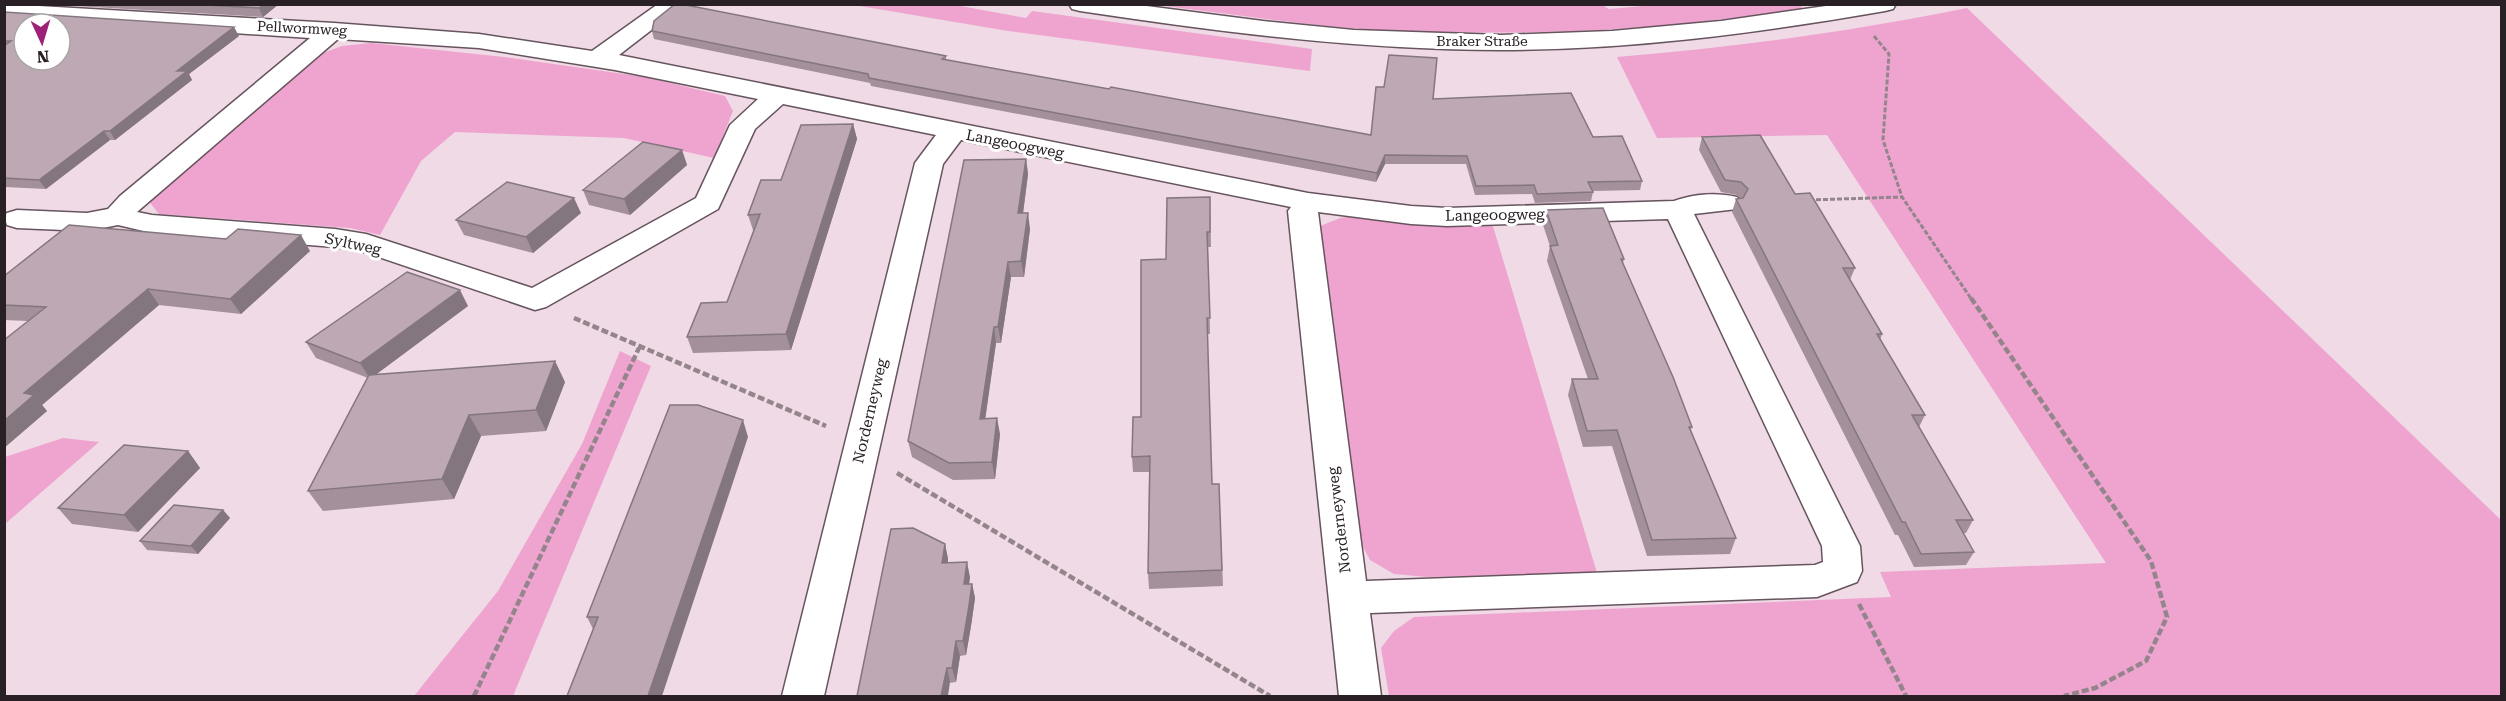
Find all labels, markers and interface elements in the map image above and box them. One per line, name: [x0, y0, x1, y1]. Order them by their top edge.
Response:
north arrow: [12, 12, 72, 72]
street label: Pellwormweg: [257, 18, 347, 38]
street label: Braker Straße: [1436, 33, 1528, 49]
text: N: [36, 47, 50, 66]
street label: Langeoogweg: [964, 126, 1066, 162]
street label: Langeoogweg: [1445, 205, 1545, 225]
street label: Syltweg: [323, 229, 383, 259]
street label: Norderneyweg: [849, 356, 891, 465]
street label: Norderneyweg: [1323, 465, 1354, 574]

